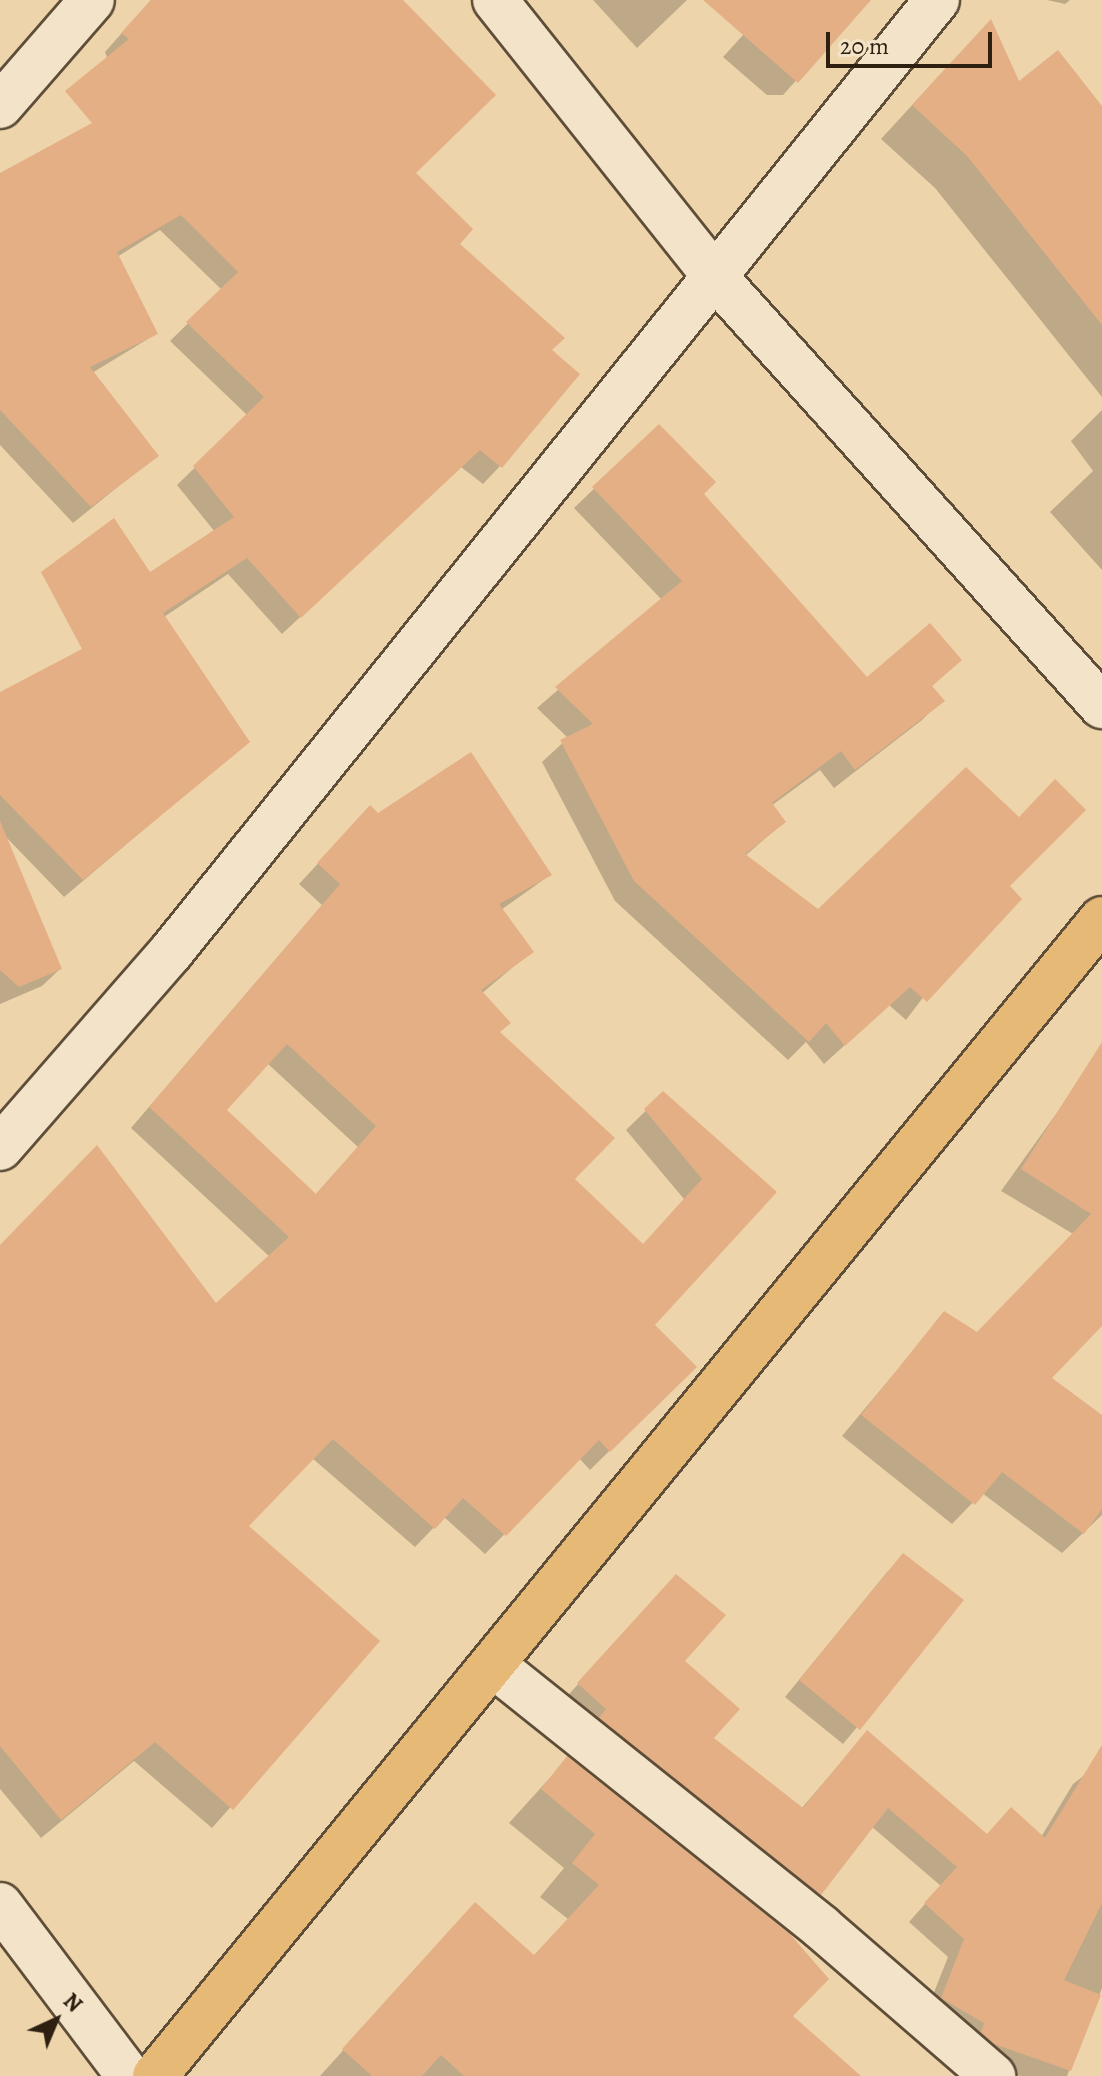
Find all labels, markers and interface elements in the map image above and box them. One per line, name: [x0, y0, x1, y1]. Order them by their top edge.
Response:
scale bar: [830, 16, 996, 66]
text: 20 m: [840, 30, 889, 62]
north arrow: [16, 1980, 96, 2060]
text: N: [56, 1986, 89, 2019]

